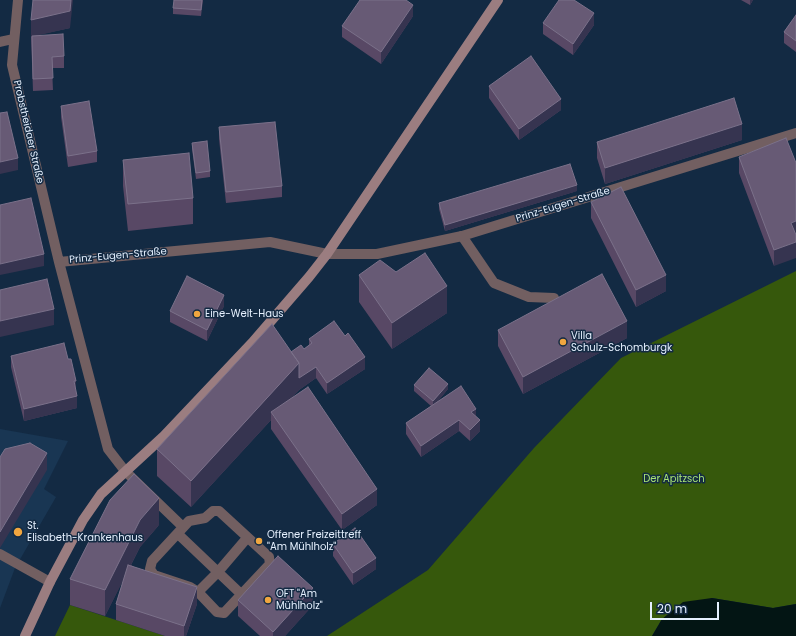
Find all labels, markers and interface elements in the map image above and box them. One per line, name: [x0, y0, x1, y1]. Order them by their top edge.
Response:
street label: Probstheidaer Straße: [10, 79, 46, 185]
street label: Prinz-Eugen-Straße: [514, 185, 612, 225]
street label: Prinz-Eugen-Straße: [69, 246, 167, 266]
place label: Eine-Welt-Haus: [205, 308, 284, 320]
marker: Eine-Welt-Haus: [192, 309, 202, 319]
place label: Villa Schulz-Schomburgk: [571, 330, 672, 354]
marker: Villa Schulz-Schomburgk: [558, 337, 568, 347]
park label: Der Apitzsch: [643, 473, 705, 485]
place label: St. Elisabeth-Krankenhaus: [27, 520, 143, 544]
marker: St. Elisabeth-Krankenhaus: [12, 526, 24, 538]
place label: Offener Freizeittreff "Am Mühlholz": [267, 529, 361, 552]
marker: Offener Freizeittreff "Am Mühlholz": [254, 536, 264, 546]
place label: OFT "Am Mühlholz": [276, 588, 323, 612]
scale bar: [652, 594, 721, 620]
marker: OFT "Am Mühlholz": [263, 595, 273, 605]
text: 20 m: [657, 600, 687, 617]

